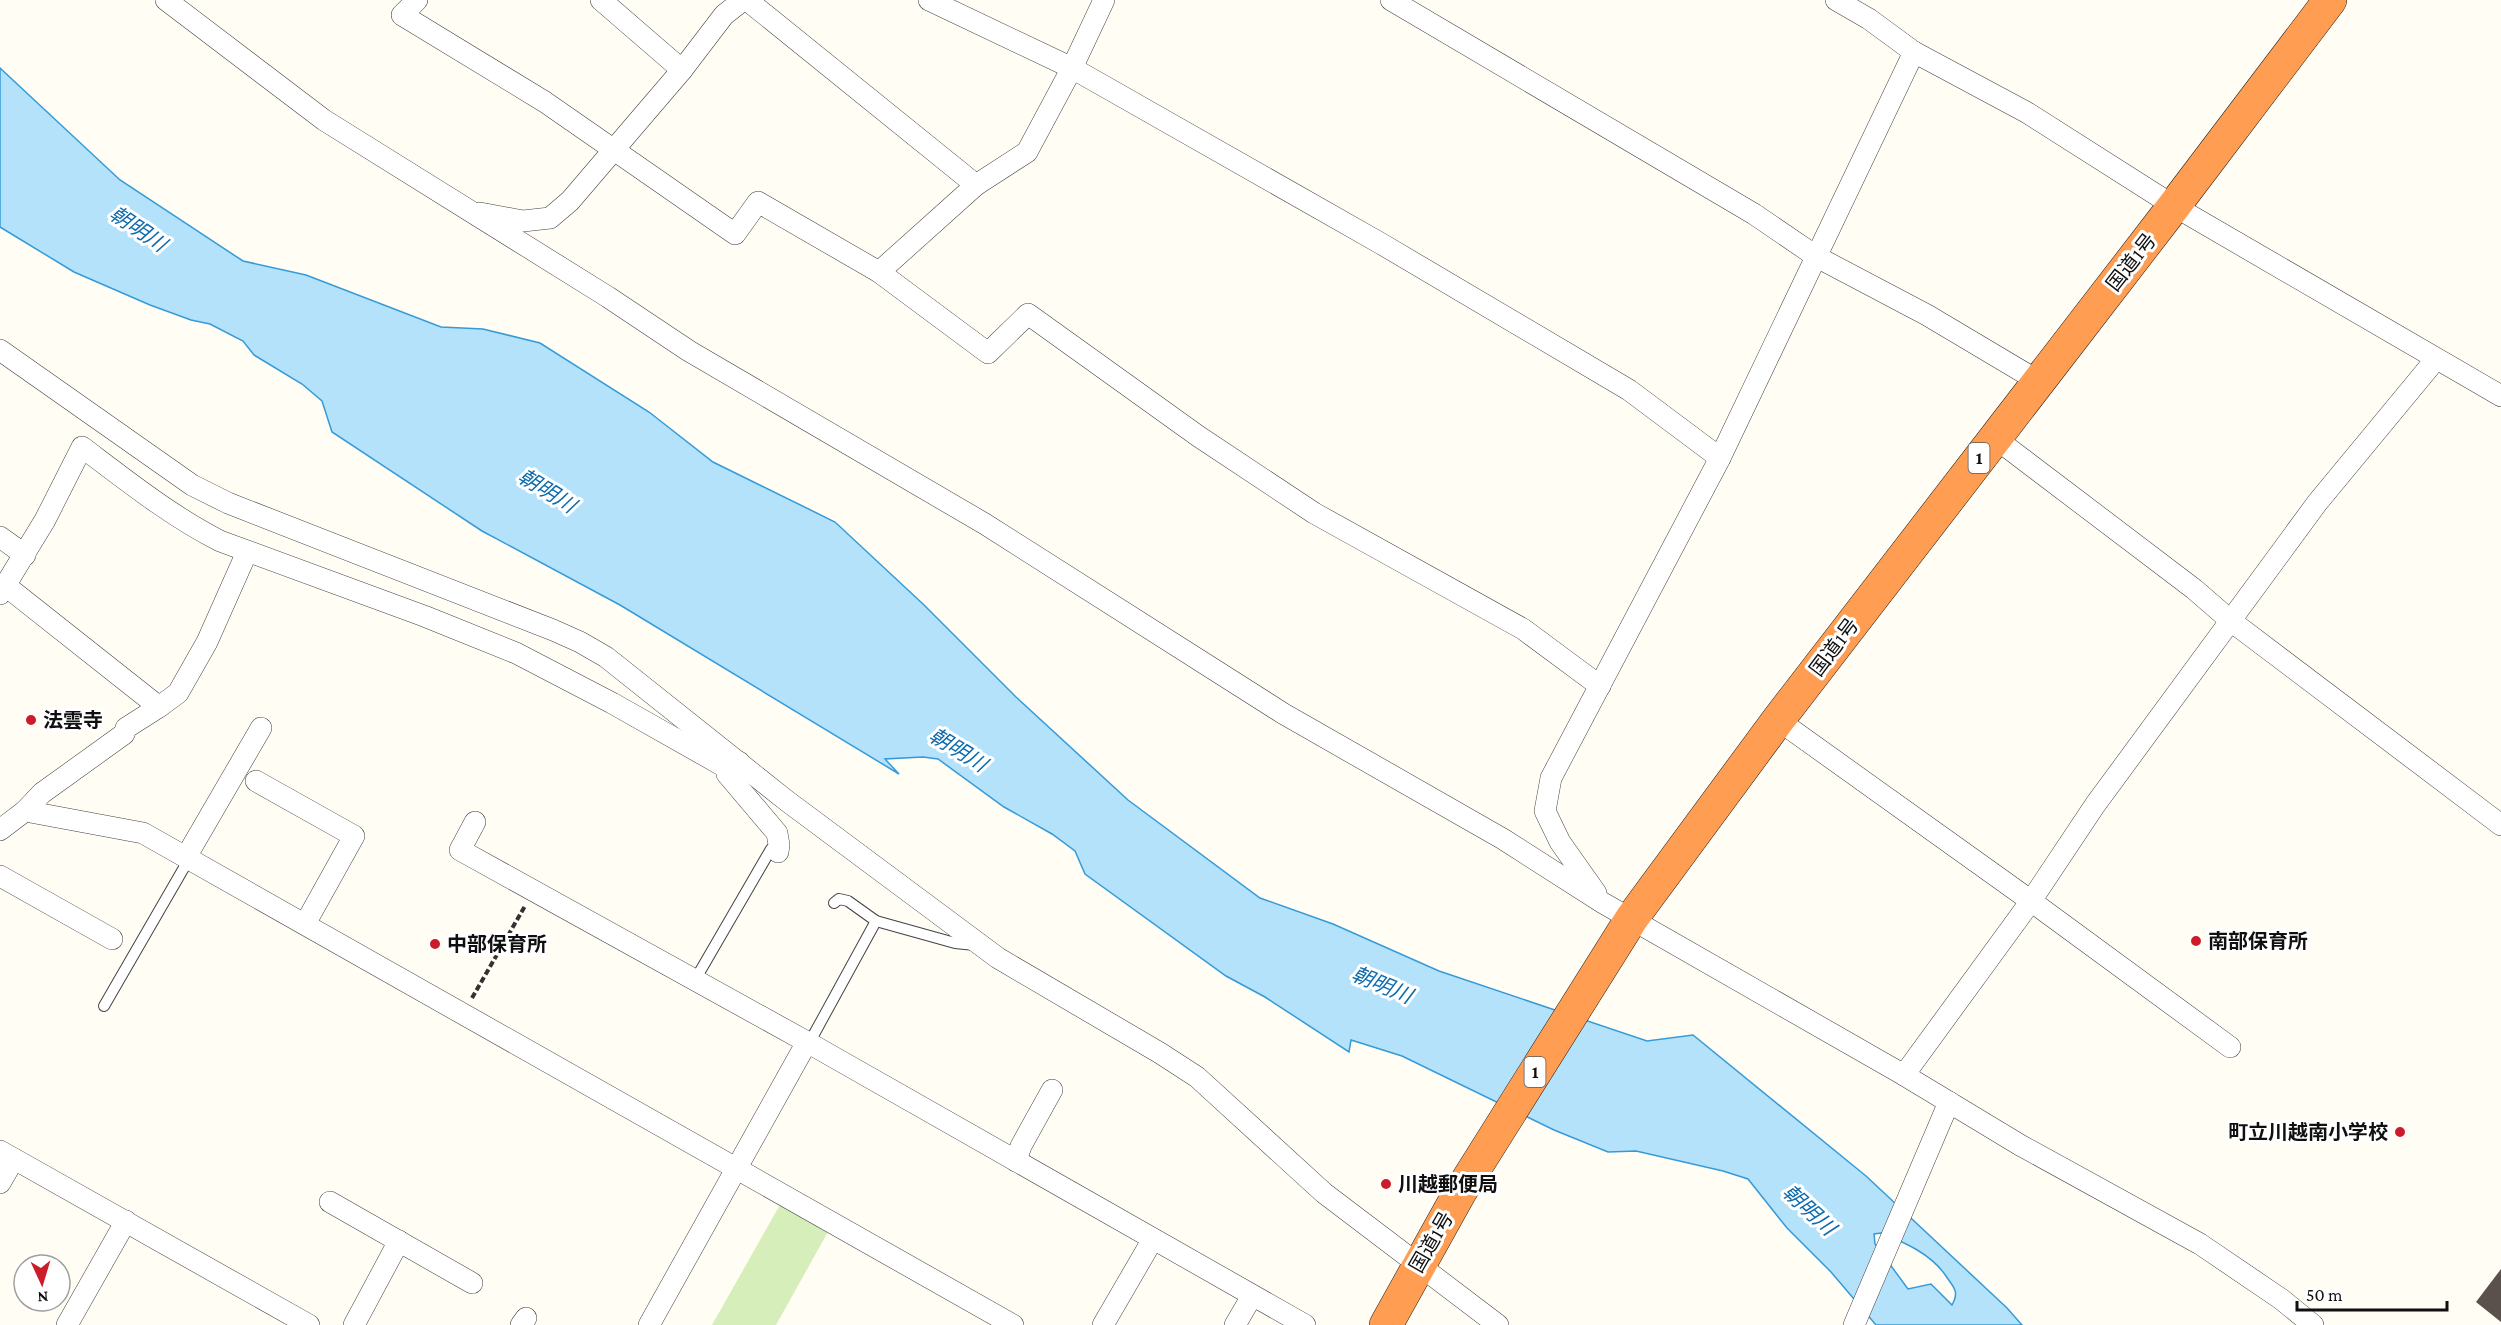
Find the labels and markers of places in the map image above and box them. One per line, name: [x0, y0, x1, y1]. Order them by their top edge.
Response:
place label: 法雲寺: [43, 709, 103, 731]
marker: 法雲寺: [24, 713, 38, 727]
place label: 南部保育所: [2208, 930, 2308, 952]
place label: 中部保育所: [447, 933, 547, 955]
marker: 南部保育所: [2189, 934, 2203, 948]
marker: 中部保育所: [428, 937, 442, 951]
place label: 町立川越南小学校: [2228, 1121, 2388, 1143]
marker: 町立川越南小学校: [2393, 1125, 2407, 1139]
place label: 川越郵便局: [1398, 1173, 1498, 1195]
marker: 川越郵便局: [1379, 1177, 1393, 1191]

